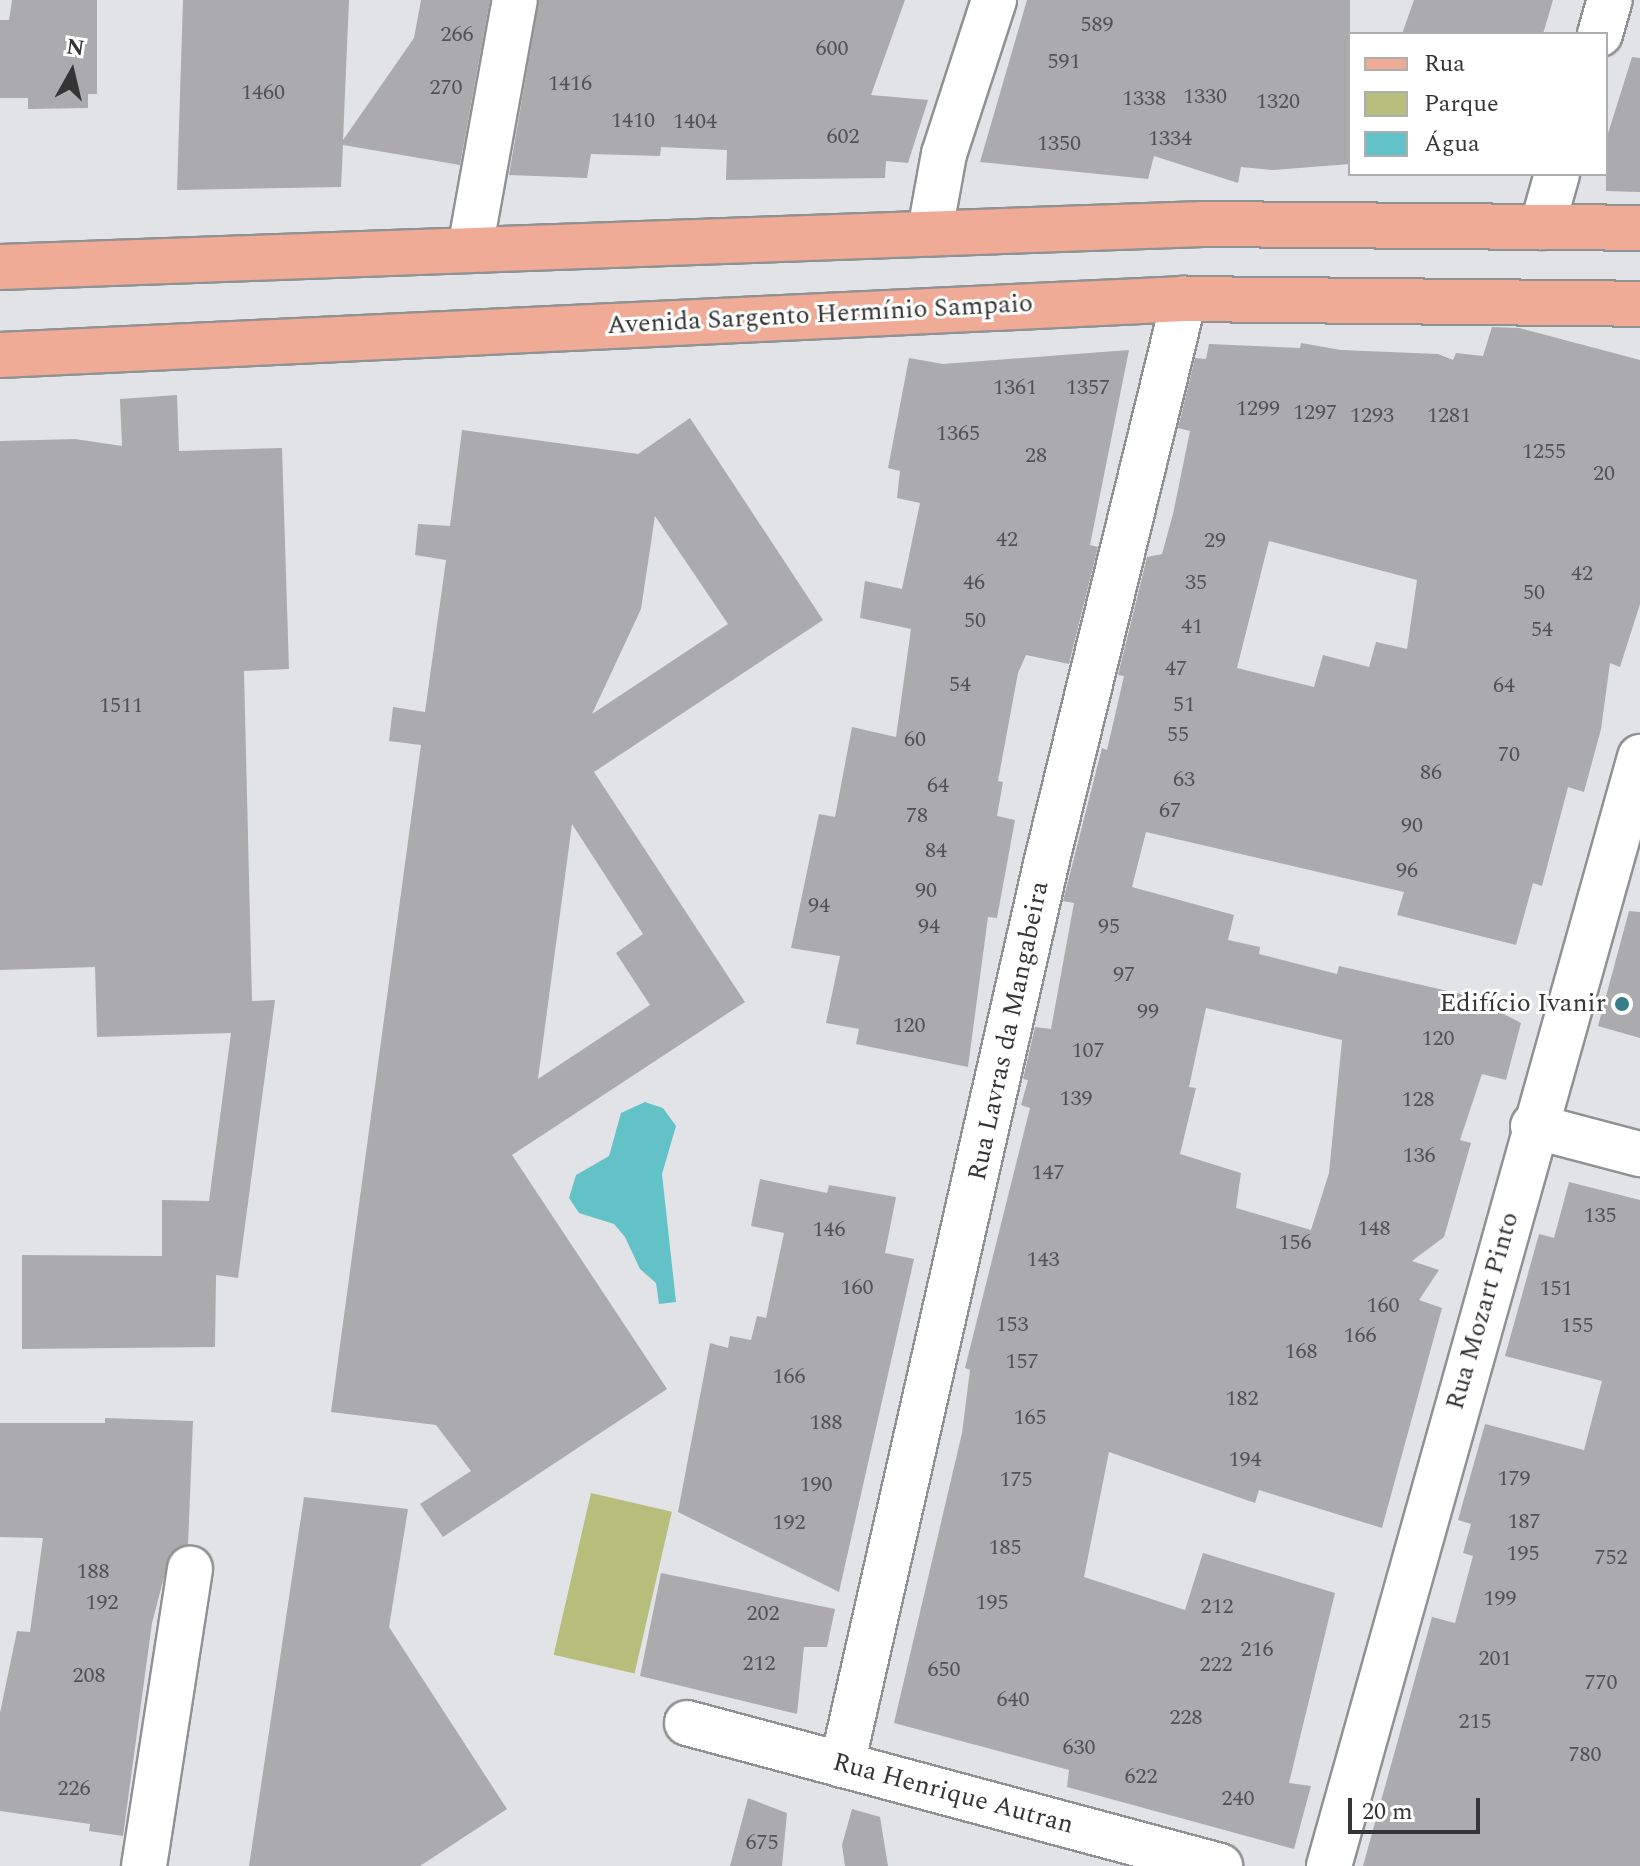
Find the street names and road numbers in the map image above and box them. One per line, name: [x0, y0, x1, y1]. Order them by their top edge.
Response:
street label: Avenida Sargento Hermínio Sampaio: [606, 288, 1034, 342]
street label: Rua Lavras da Mangabeira: [962, 878, 1056, 1184]
street label: Rua Mozart Pinto: [1440, 1209, 1526, 1413]
street label: Rua Henrique Autran: [829, 1747, 1077, 1841]

